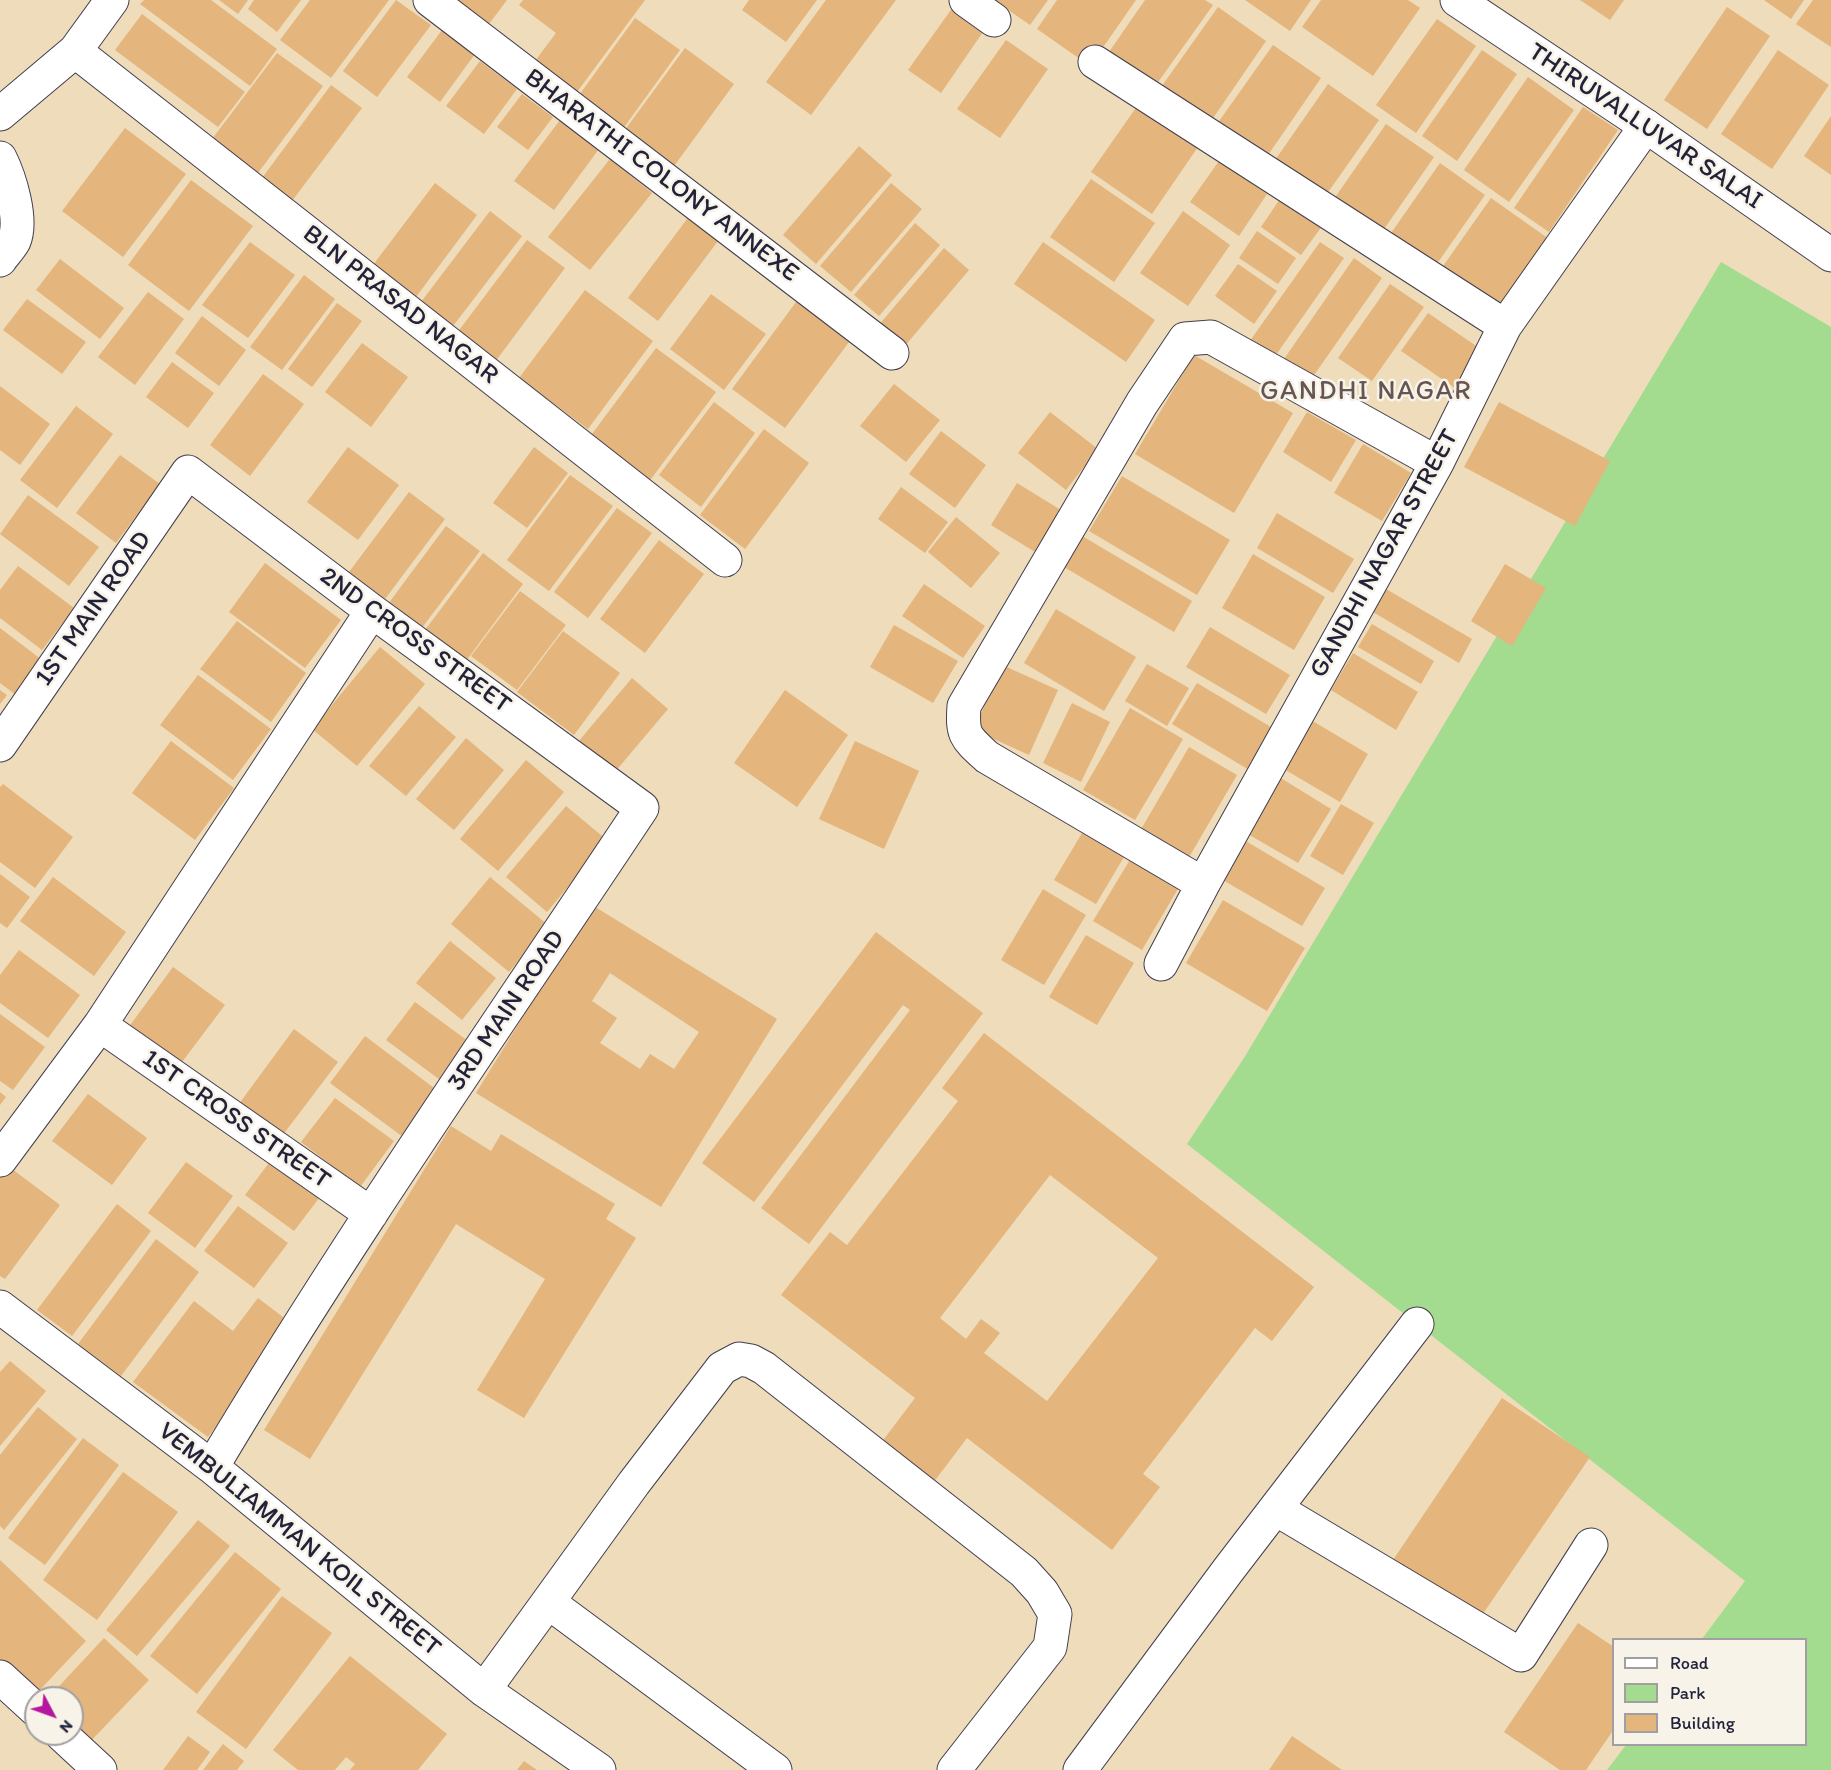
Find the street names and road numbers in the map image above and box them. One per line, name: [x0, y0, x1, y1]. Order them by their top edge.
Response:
street label: THIRUVALLUVAR SALAI: [1522, 37, 1768, 217]
street label: BHARATHI COLONY ANNEXE: [518, 63, 804, 289]
street label: BLN PRASAD NAGAR: [296, 219, 504, 391]
street label: GANDHI NAGAR STREET: [1304, 424, 1466, 684]
street label: 1ST MAIN ROAD: [29, 526, 159, 692]
street label: 2ND CROSS STREET: [313, 561, 517, 721]
street label: 3RD MAIN ROAD: [442, 925, 572, 1097]
street label: 1ST CROSS STREET: [136, 1043, 336, 1197]
street label: VEMBULIAMMAN KOIL STREET: [151, 1416, 447, 1664]

